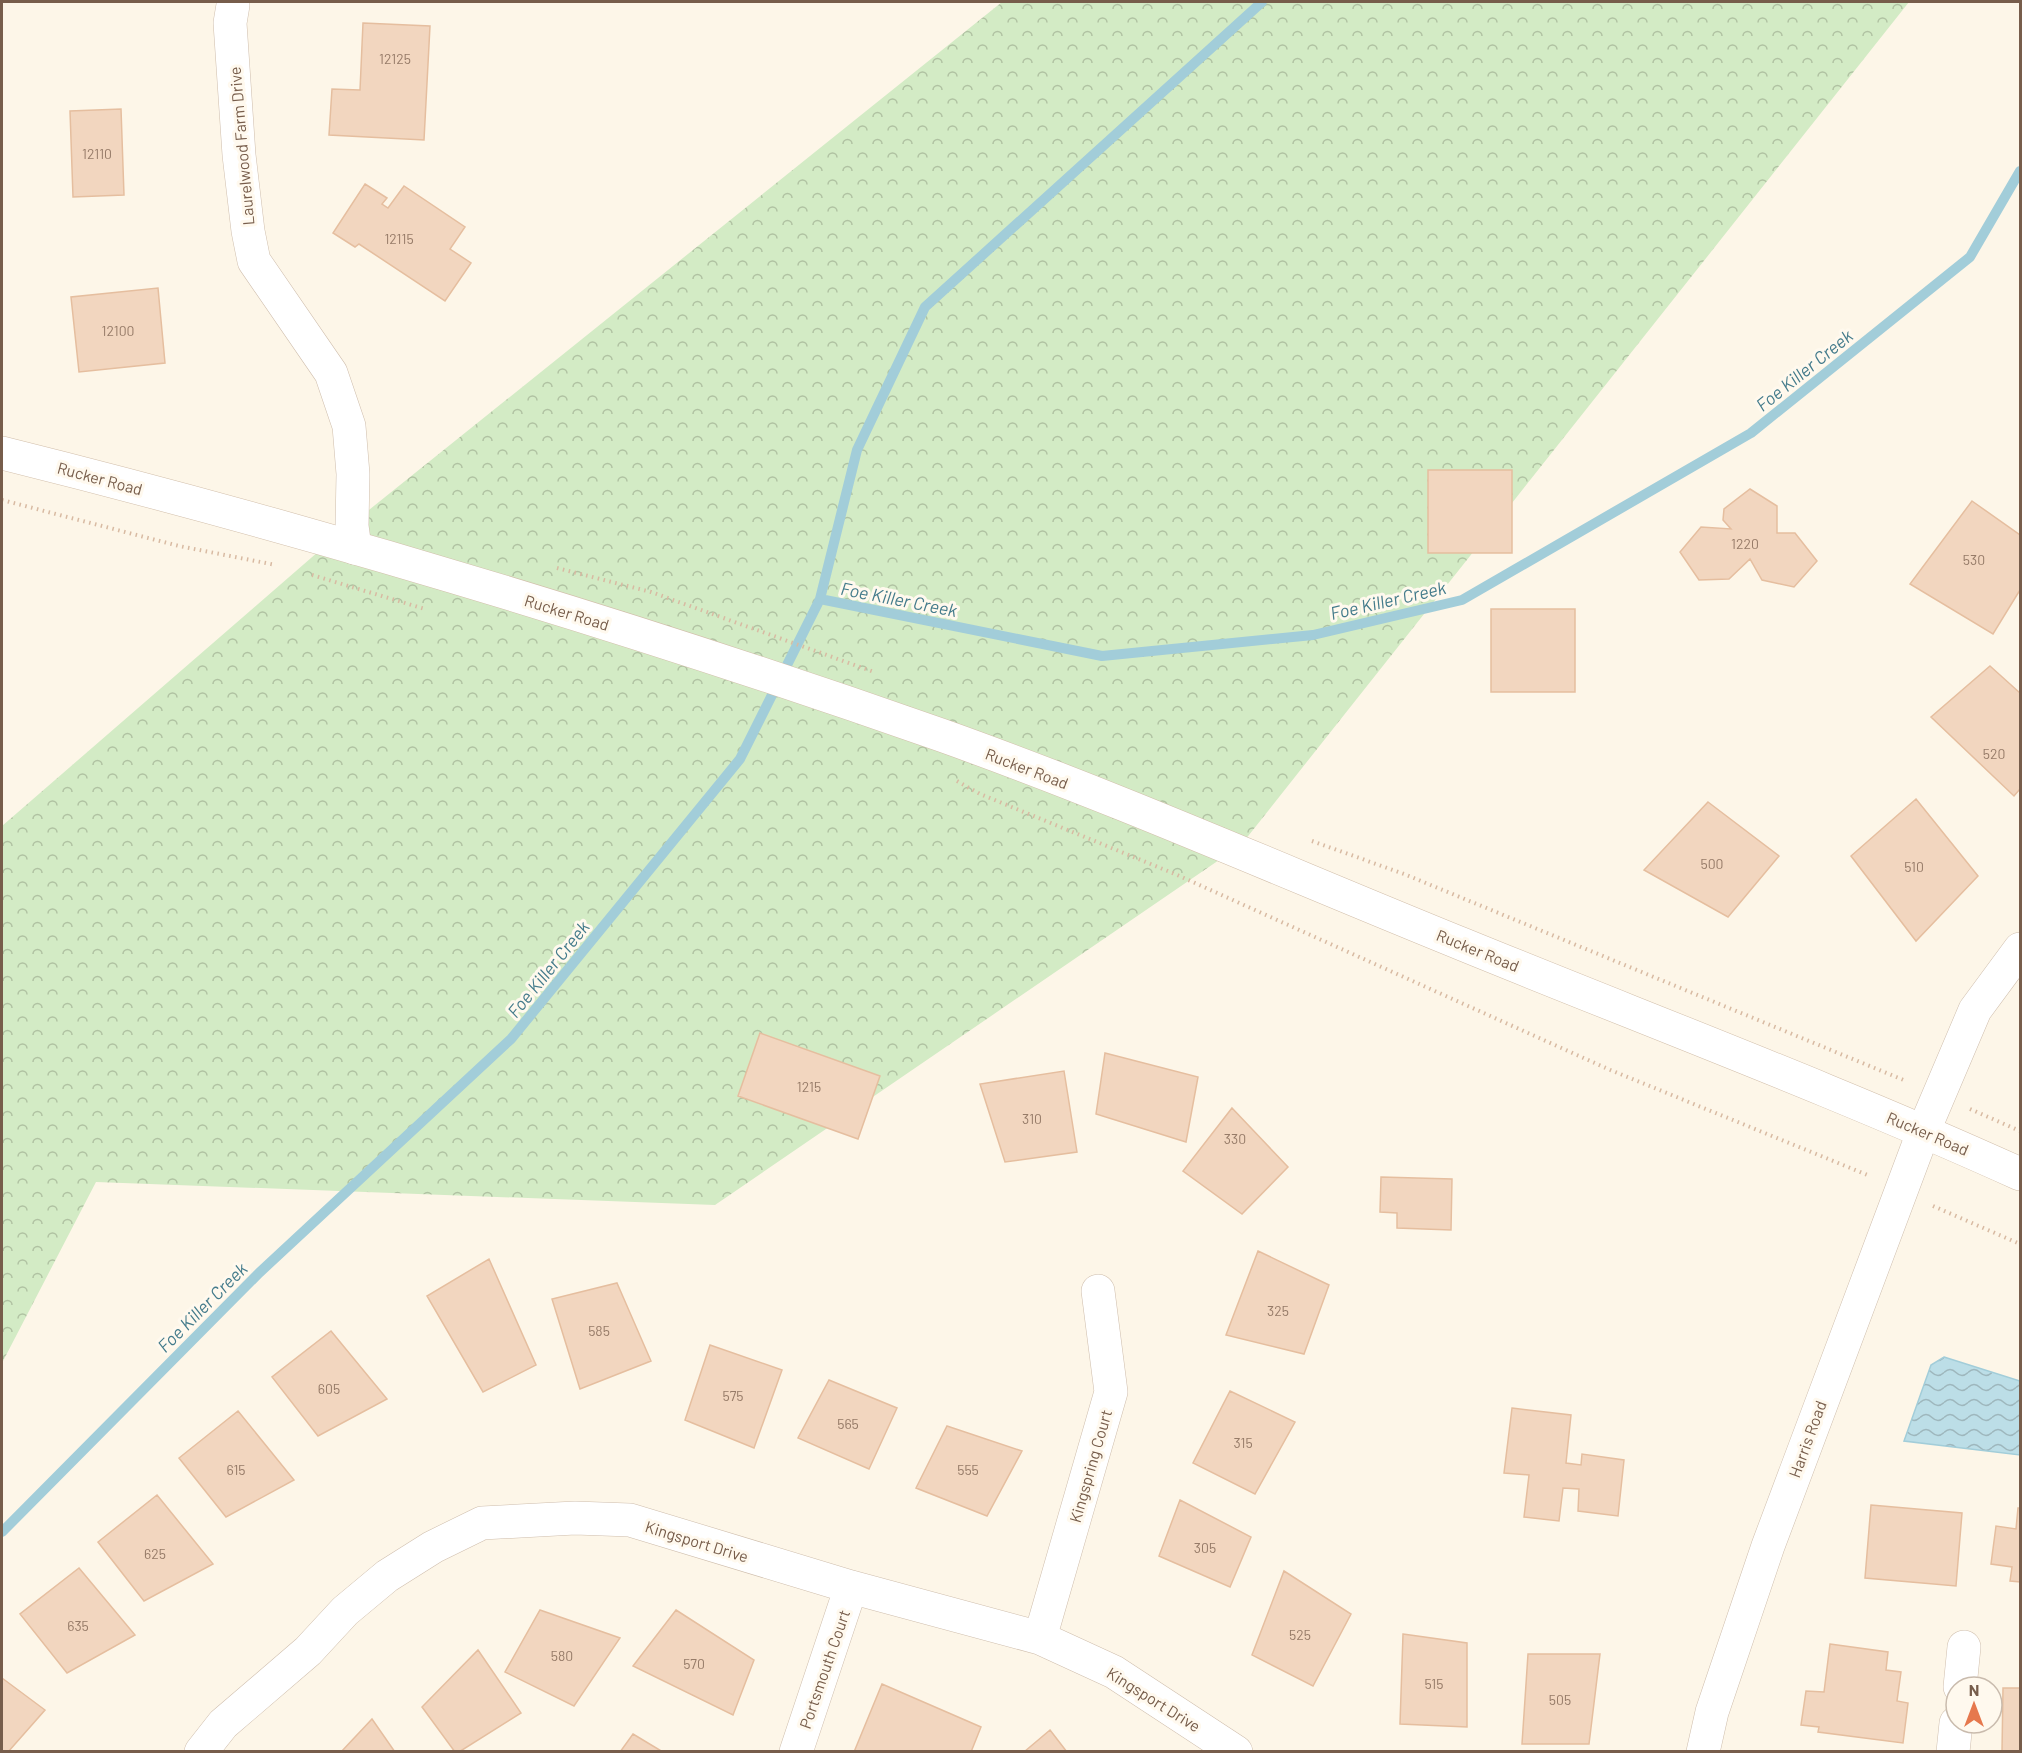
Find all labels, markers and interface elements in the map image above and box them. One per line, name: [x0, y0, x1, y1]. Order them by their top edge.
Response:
house number: 12125: [379, 50, 411, 67]
street label: Laurelwood Farm Drive: [225, 66, 257, 226]
house number: 12110: [82, 145, 112, 162]
house number: 12115: [384, 230, 414, 247]
house number: 12100: [102, 322, 134, 339]
water label: Foe Killer Creek: [1751, 324, 1857, 416]
street label: Rucker Road: [55, 458, 145, 498]
house number: 1220: [1731, 535, 1759, 552]
house number: 530: [1963, 551, 1985, 568]
water label: Foe Killer Creek: [1328, 576, 1448, 624]
water label: Foe Killer Creek: [839, 577, 959, 621]
street label: Rucker Road: [522, 590, 612, 634]
street label: Rucker Road: [983, 743, 1071, 793]
house number: 520: [1983, 745, 2005, 762]
house number: 500: [1700, 855, 1724, 872]
house number: 510: [1904, 858, 1924, 875]
water label: Foe Killer Creek: [502, 916, 594, 1022]
street label: Rucker Road: [1434, 925, 1522, 975]
house number: 1215: [797, 1078, 821, 1095]
street label: Rucker Road: [1884, 1107, 1972, 1159]
house number: 310: [1022, 1110, 1042, 1127]
house number: 330: [1224, 1130, 1246, 1147]
water label: Foe Killer Creek: [152, 1257, 252, 1357]
house number: 325: [1267, 1302, 1289, 1319]
house number: 585: [588, 1322, 610, 1339]
house number: 605: [318, 1380, 340, 1397]
house number: 575: [722, 1387, 744, 1404]
street label: Harris Road: [1784, 1398, 1830, 1480]
street label: Kingspring Court: [1065, 1407, 1115, 1525]
house number: 565: [837, 1415, 859, 1432]
house number: 315: [1233, 1434, 1253, 1451]
house number: 615: [226, 1461, 246, 1478]
house number: 555: [957, 1461, 979, 1478]
street label: Kingsport Drive: [643, 1516, 751, 1566]
house number: 305: [1194, 1539, 1216, 1556]
house number: 625: [144, 1545, 166, 1562]
street label: Portsmouth Court: [795, 1607, 853, 1731]
house number: 635: [67, 1617, 89, 1634]
house number: 525: [1289, 1626, 1311, 1643]
house number: 580: [551, 1647, 573, 1664]
house number: 570: [683, 1655, 705, 1672]
street label: Kingsport Drive: [1104, 1663, 1204, 1735]
house number: 515: [1425, 1675, 1443, 1692]
north arrow: [1944, 1675, 2004, 1735]
text: N: [1969, 1680, 1979, 1699]
house number: 505: [1549, 1691, 1571, 1708]

